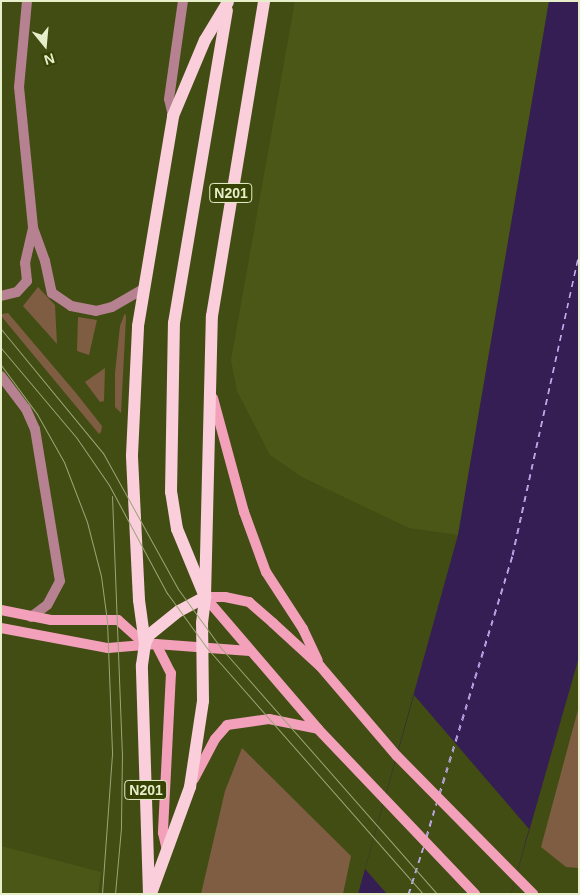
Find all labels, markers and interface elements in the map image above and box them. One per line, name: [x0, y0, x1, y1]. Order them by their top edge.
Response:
north arrow: [20, 20, 70, 70]
text: N: [42, 50, 57, 68]
road number: N201: [208, 182, 254, 204]
road number: N201: [124, 778, 168, 802]

